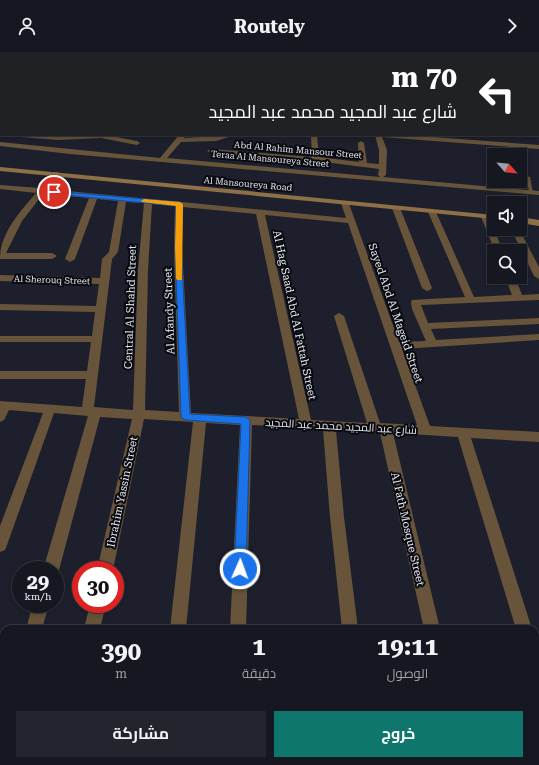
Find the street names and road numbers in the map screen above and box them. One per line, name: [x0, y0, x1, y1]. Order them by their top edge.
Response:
street label: Abd Al Rahim Mansour Street: [234, 139, 363, 161]
street label: Teraa Al Mansoureya Street: [211, 149, 330, 169]
street label: Al Mansoureya Road: [203, 175, 293, 193]
street label: Al Hag Saad Abd Al Fattah Street: [270, 229, 319, 401]
street label: Sayed Abd Al Mageid Street: [365, 242, 426, 385]
street label: Central Al Shahd Street: [122, 245, 139, 369]
street label: Al Afandy Street: [161, 267, 178, 355]
street label: Al Sherouq Street: [14, 274, 91, 286]
street label: شارع عبد المجيد محمد عبد المجيد: [265, 416, 417, 438]
street label: Ibrahim Yassin Street: [104, 435, 141, 549]
street label: Al Fath Mosque Street: [388, 471, 427, 587]

